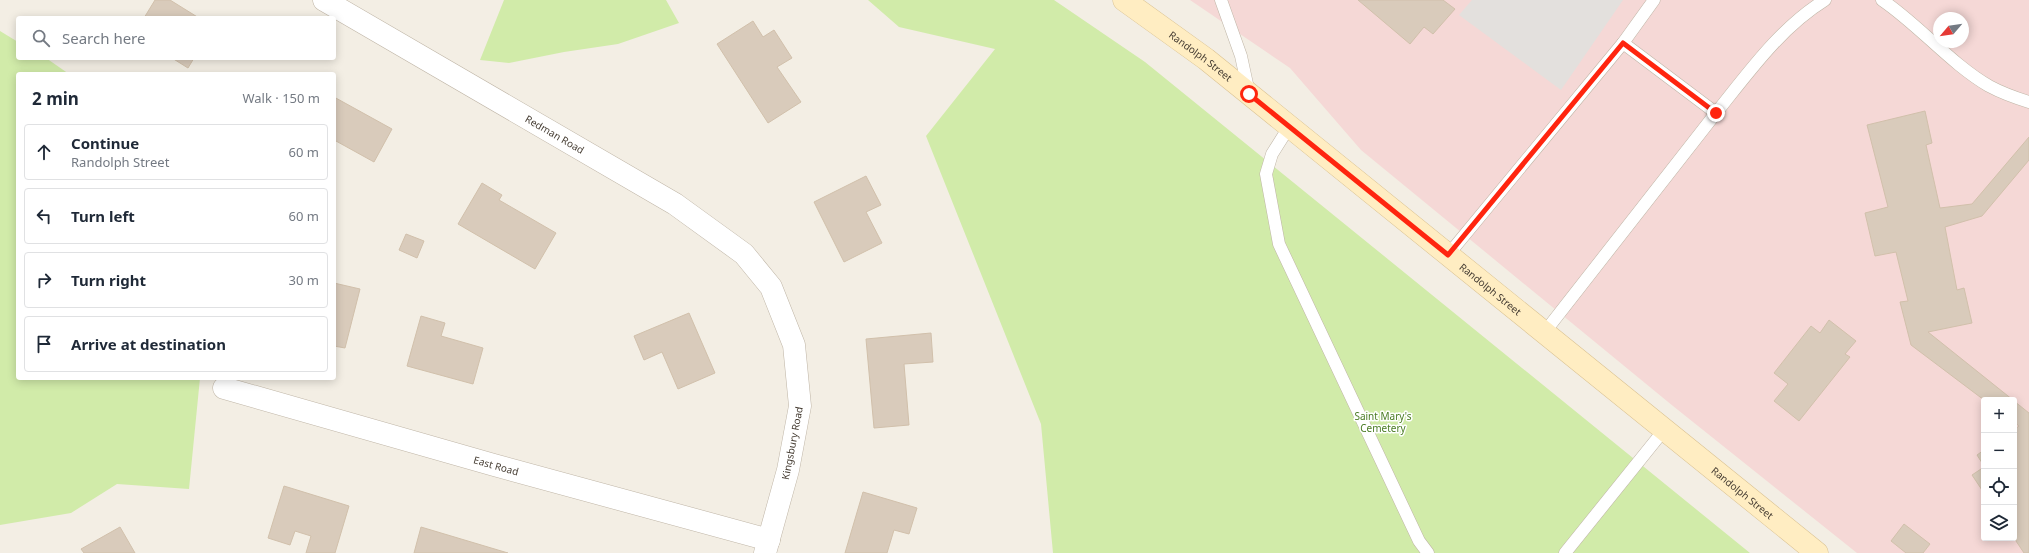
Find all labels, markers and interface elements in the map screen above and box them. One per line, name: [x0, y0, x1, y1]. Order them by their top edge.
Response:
north arrow: [1933, 12, 1969, 48]
search box: [16, 16, 336, 60]
icon: search: [30, 27, 52, 49]
text: Search here: [62, 28, 145, 48]
street label: Randolph Street: [1166, 28, 1235, 85]
route start: [1240, 85, 1258, 103]
text: 2 min: [32, 87, 79, 110]
text: Walk · 150 m: [242, 89, 320, 107]
route end: [1707, 104, 1725, 122]
street label: Redman Road: [523, 112, 587, 157]
text: Continue: [71, 133, 139, 153]
icon: ahead: [33, 141, 55, 163]
text: 60 m: [289, 143, 319, 161]
text: Randolph Street: [71, 153, 169, 171]
icon: left: [33, 205, 55, 227]
text: Turn left: [71, 206, 135, 226]
text: 60 m: [289, 207, 319, 225]
street label: Randolph Street: [1457, 260, 1525, 319]
icon: right: [33, 269, 55, 291]
text: Turn right: [71, 270, 146, 290]
text: 30 m: [289, 271, 319, 289]
icon: arrive: [33, 333, 55, 355]
text: Arrive at destination: [71, 334, 226, 354]
map controls: [1981, 397, 2017, 541]
button: +: [1981, 397, 2017, 433]
street label: Kingsbury Road: [778, 405, 806, 481]
park label: Saint Mary's Cemetery: [1354, 409, 1412, 435]
button: −: [1981, 433, 2017, 469]
street label: East Road: [472, 453, 520, 478]
street label: Randolph Street: [1709, 464, 1777, 522]
button: locate: [1981, 469, 2017, 505]
button: layers: [1981, 505, 2017, 541]

